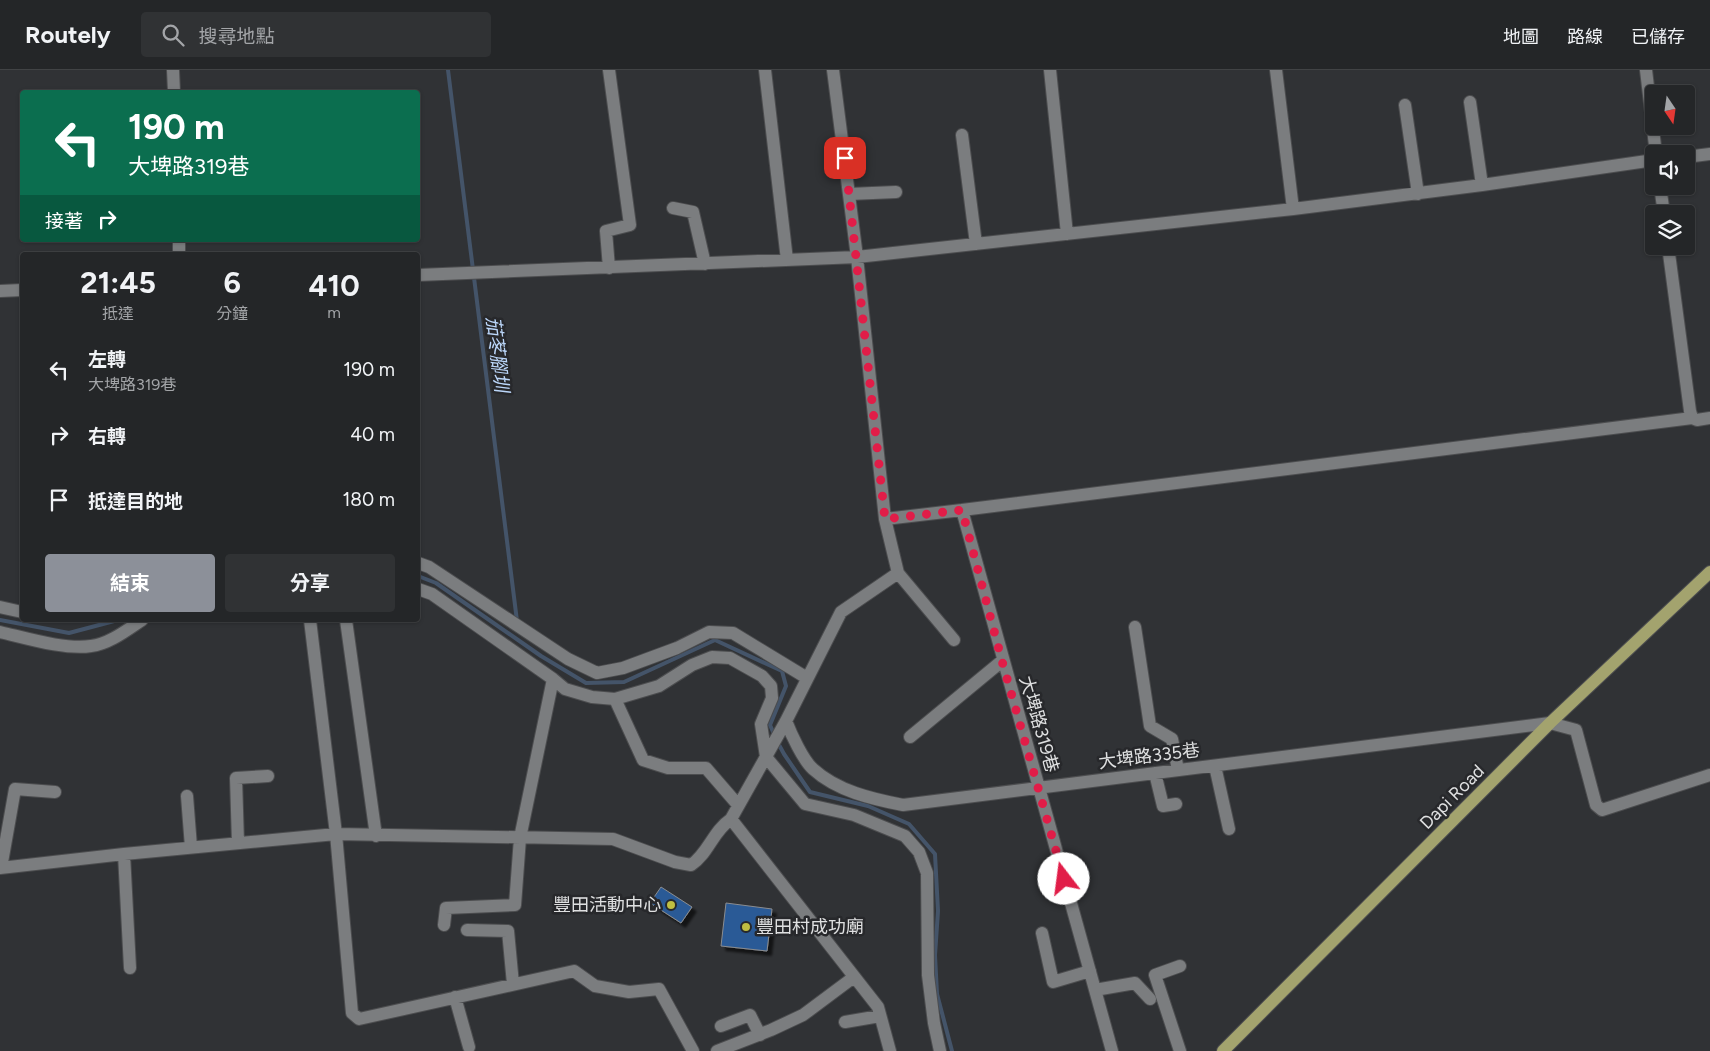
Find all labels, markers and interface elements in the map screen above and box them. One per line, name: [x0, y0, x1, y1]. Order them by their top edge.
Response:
search box: [141, 12, 491, 57]
text: Routely: [25, 20, 111, 49]
icon: search: [159, 21, 187, 49]
text: 搜尋地點: [199, 25, 275, 48]
text: 地圖: [1503, 26, 1539, 48]
text: 路線: [1567, 26, 1603, 48]
text: 已儲存: [1631, 26, 1685, 48]
north arrow: [1645, 85, 1695, 135]
map controls: [1645, 85, 1695, 255]
text: 190 m: [128, 106, 225, 148]
icon: left: [45, 110, 110, 175]
pin: [824, 137, 866, 179]
icon: arrive: [831, 144, 859, 172]
button: sound: [1645, 145, 1695, 195]
text: 大埤路319巷: [128, 153, 250, 180]
icon: right: [93, 205, 121, 233]
button: layers: [1645, 205, 1695, 255]
text: 接著: [45, 210, 83, 233]
text: 21:45: [80, 264, 156, 301]
text: 6: [223, 264, 241, 301]
text: 410: [309, 267, 360, 304]
text: m: [327, 303, 341, 322]
text: 抵達: [102, 304, 134, 323]
text: 分鐘: [216, 304, 248, 323]
water label: 茄苳腳圳: [481, 315, 514, 396]
text: 左轉: [88, 348, 126, 371]
icon: left: [45, 356, 73, 384]
text: 190 m: [343, 358, 395, 381]
text: 大埤路319巷: [88, 375, 176, 394]
icon: right: [45, 421, 73, 449]
text: 40 m: [350, 423, 395, 446]
text: 右轉: [88, 425, 126, 448]
icon: arrive: [45, 486, 73, 514]
text: 180 m: [342, 488, 395, 511]
text: 抵達目的地: [88, 490, 183, 513]
button: 結束: [45, 554, 215, 612]
button: 分享: [225, 554, 395, 612]
street label: 大埤路319巷: [1015, 673, 1063, 775]
street label: 大埤路335巷: [1097, 739, 1201, 773]
street label: Dapi Road: [1415, 760, 1489, 834]
position arrow: [1037, 852, 1089, 904]
place label: 豐田活動中心: [553, 894, 661, 916]
marker: 豐田活動中心: [665, 899, 677, 911]
place label: 豐田村成功廟: [756, 916, 864, 938]
marker: 豐田村成功廟: [740, 921, 752, 933]

